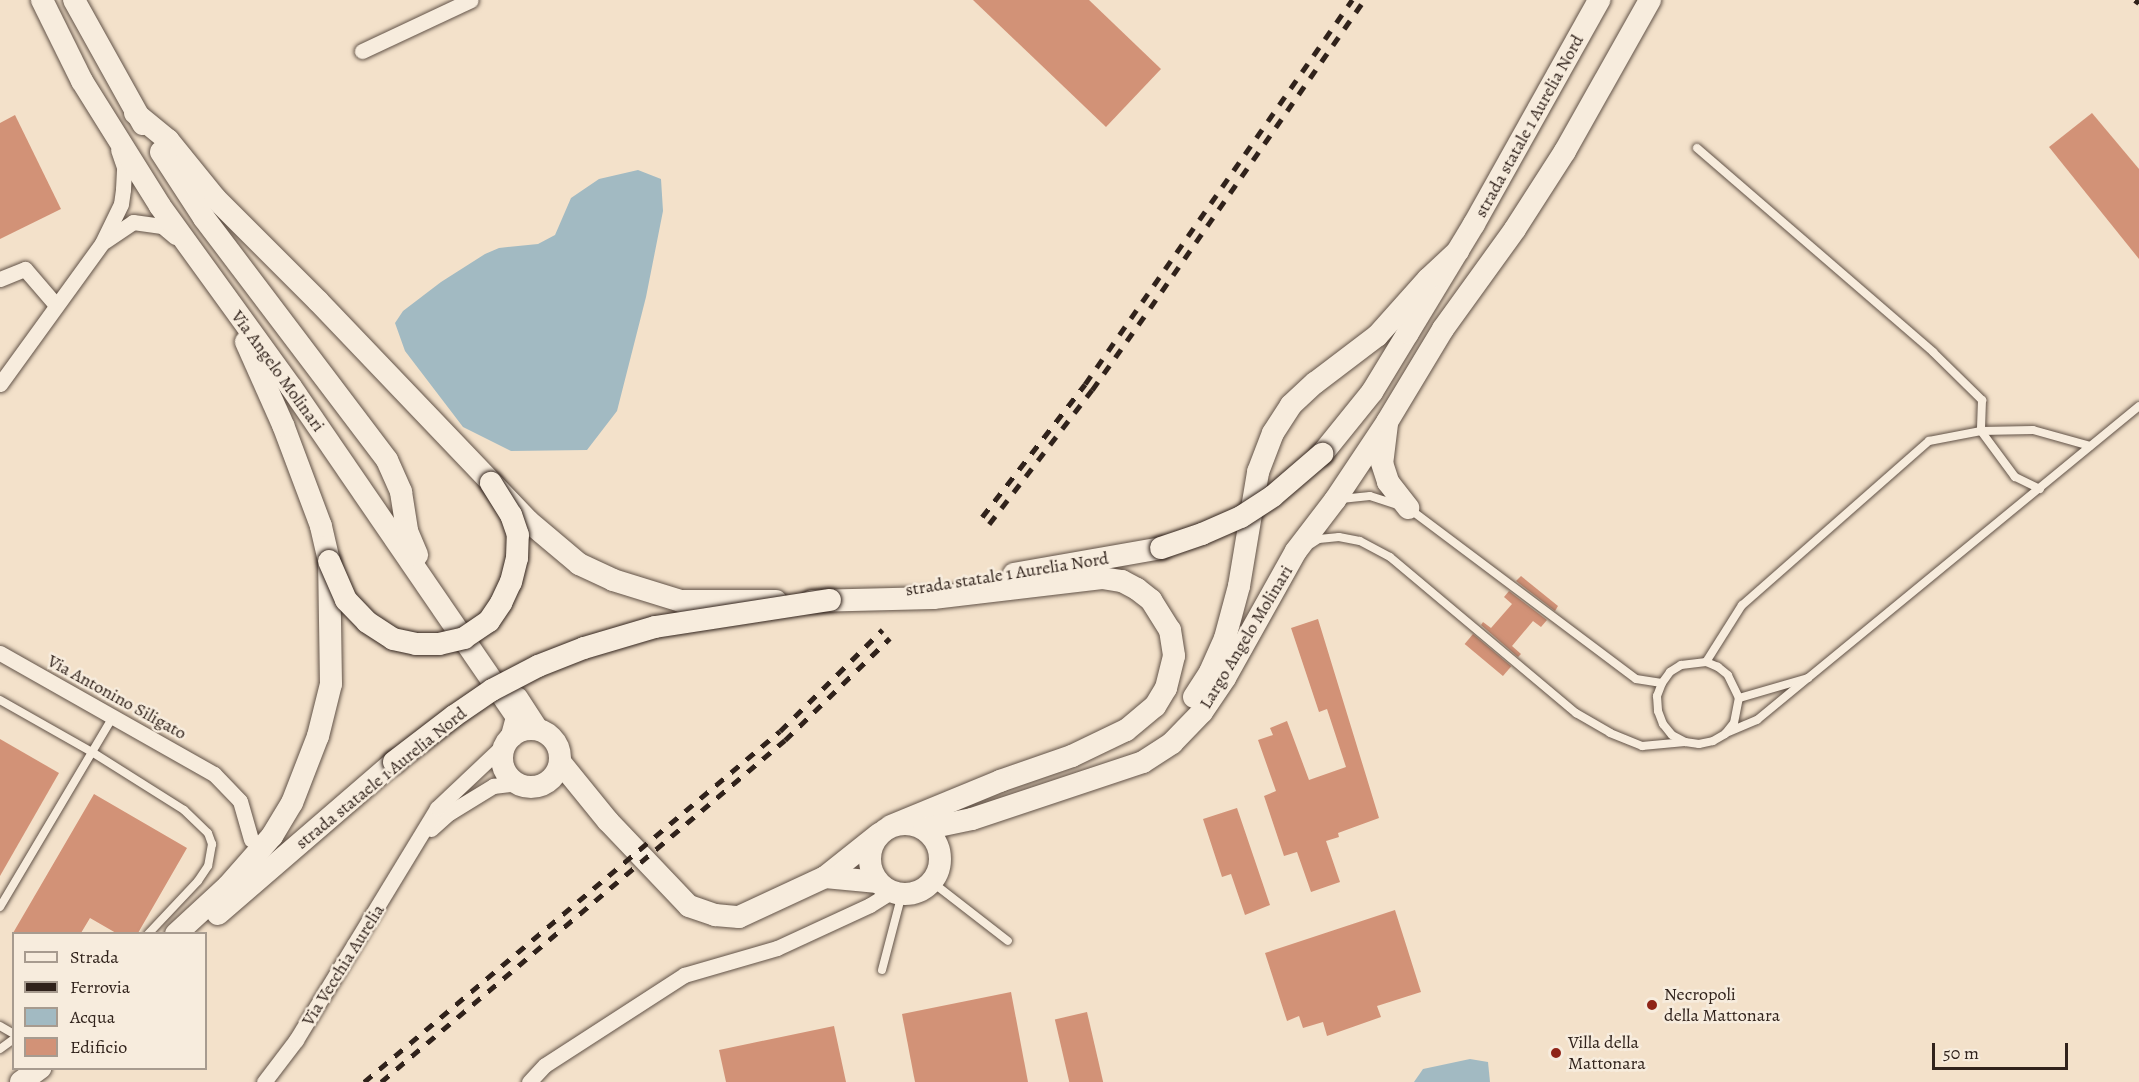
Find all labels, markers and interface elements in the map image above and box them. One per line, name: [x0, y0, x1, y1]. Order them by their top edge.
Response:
street label: strada statale 1 Aurelia Nord: [1470, 31, 1588, 221]
street label: Via Angelo Molinari: [227, 306, 329, 436]
street label: strada statale 1 Aurelia Nord: [904, 547, 1110, 601]
street label: Largo Angelo Molinari: [1195, 561, 1297, 713]
street label: Via Antonino Siligato: [44, 650, 190, 744]
street label: strada stataele 1 Aurelia Nord: [291, 702, 471, 854]
street label: Via Vecchia Aurelia: [297, 900, 389, 1030]
legend: [12, 932, 207, 1070]
text: Strada: [70, 945, 119, 969]
text: Ferrovia: [70, 975, 130, 999]
place label: Necropoli della Mattonara: [1664, 984, 1780, 1026]
marker: Necropoli della Mattonara: [1645, 998, 1659, 1012]
text: Acqua: [70, 1005, 115, 1029]
scale bar: [1935, 1031, 2072, 1069]
place label: Villa della Mattonara: [1568, 1032, 1646, 1074]
text: Edificio: [70, 1035, 127, 1059]
text: 50 m: [1943, 1041, 1979, 1065]
marker: Villa della Mattonara: [1549, 1046, 1563, 1060]

